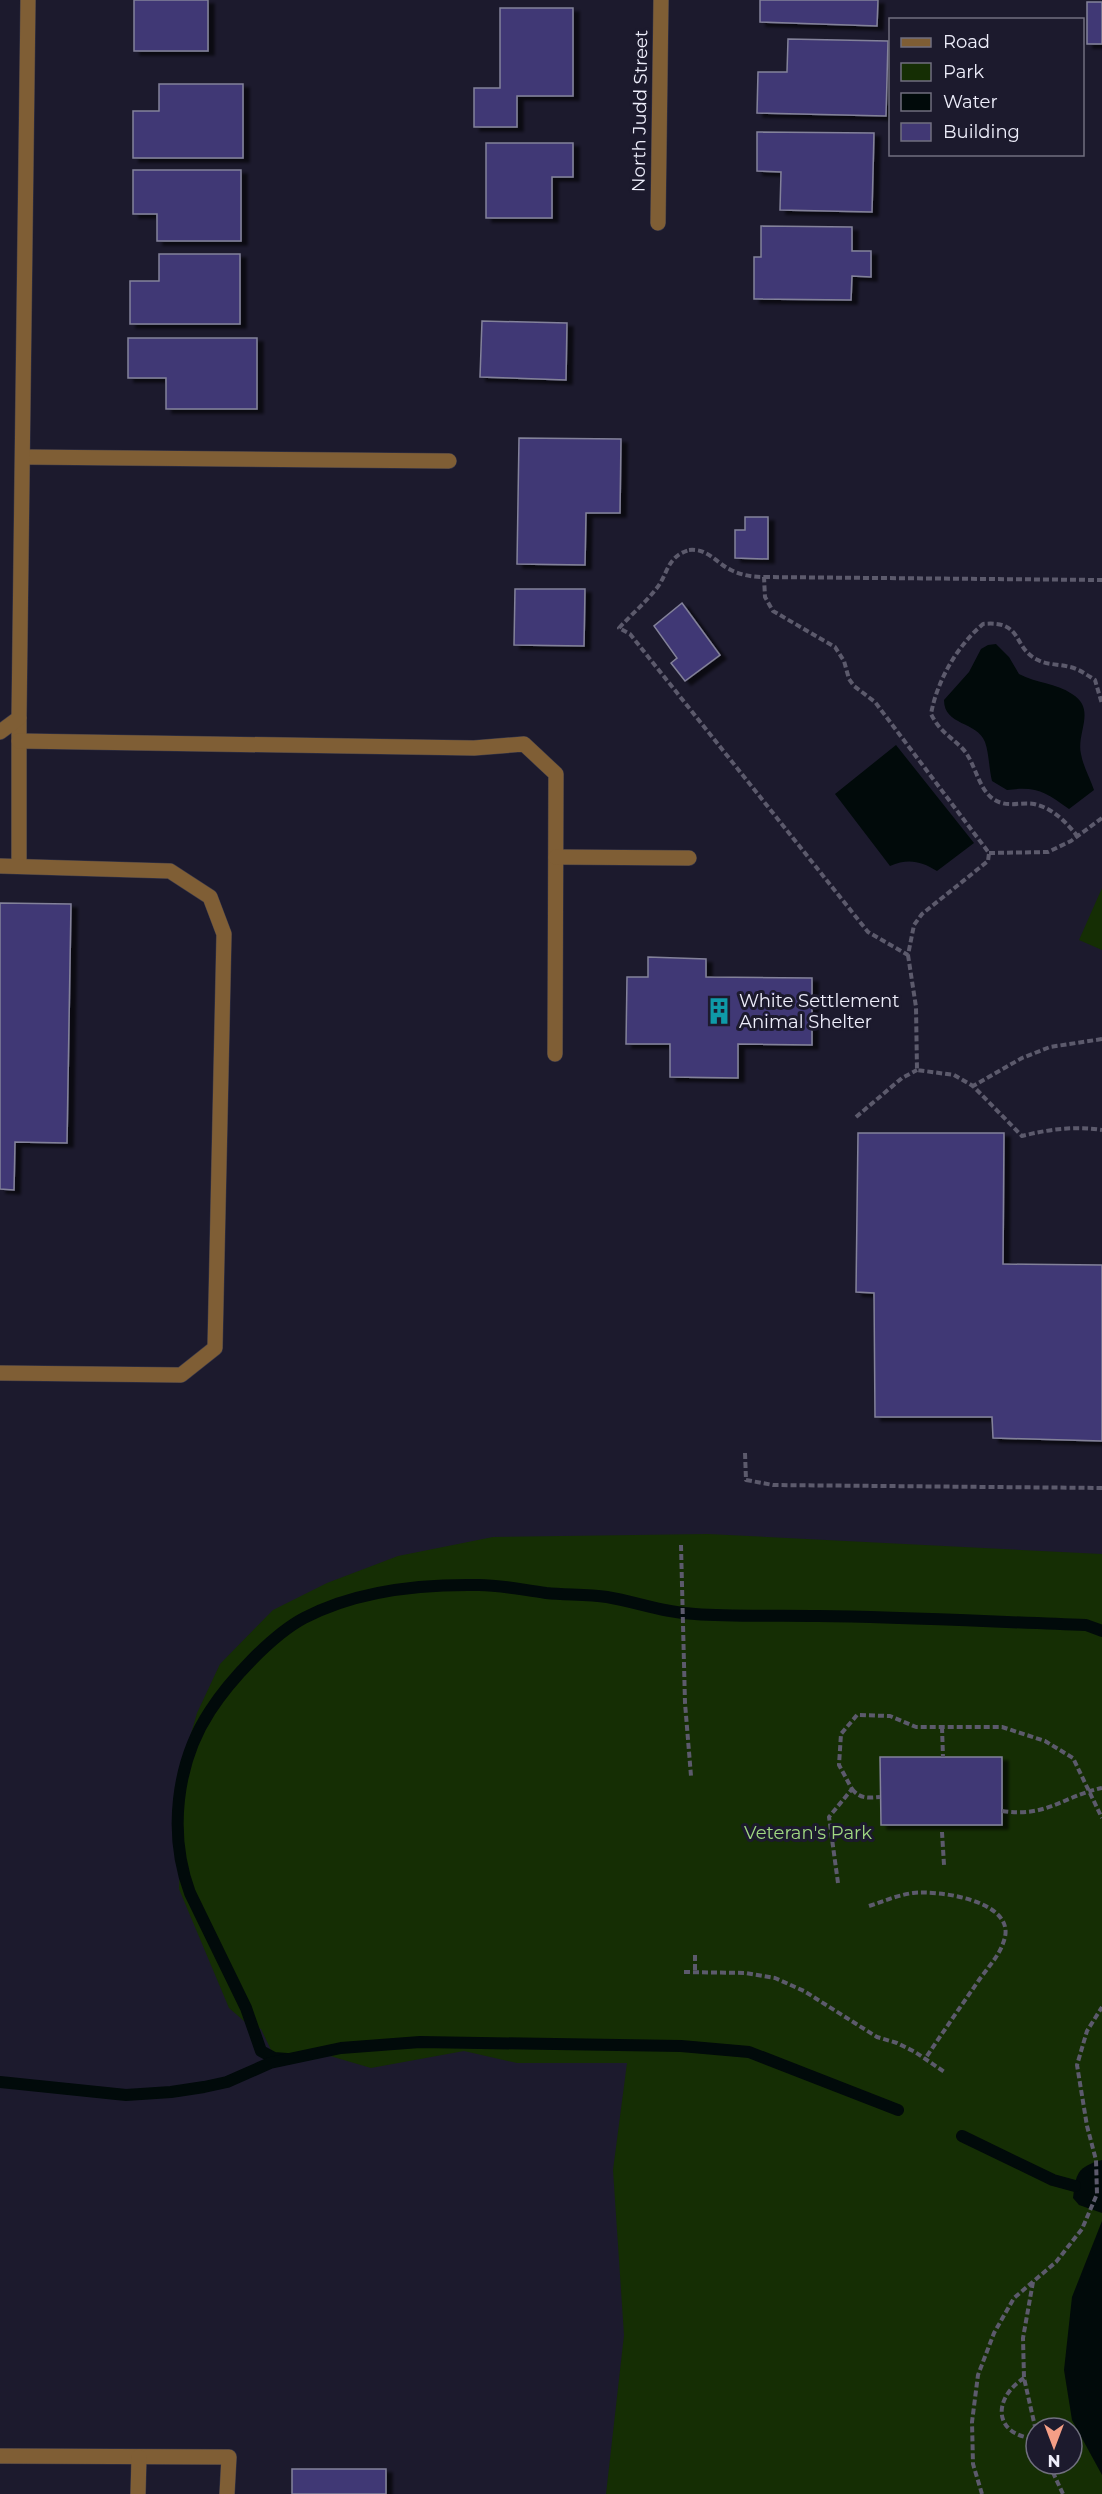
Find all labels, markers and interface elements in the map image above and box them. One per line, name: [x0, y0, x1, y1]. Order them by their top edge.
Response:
legend: [889, 18, 1084, 156]
street label: North Judd Street: [628, 30, 652, 192]
text: Road: [943, 31, 990, 53]
text: Park: [943, 61, 984, 83]
text: Water: [943, 91, 998, 113]
text: Building: [943, 121, 1020, 143]
place label: White Settlement Animal Shelter: [739, 990, 900, 1033]
building icon: White Settlement Animal Shelter: [704, 996, 734, 1026]
park label: Veteran's Park: [744, 1822, 872, 1844]
north arrow: [1024, 2416, 1084, 2476]
text: N: [1048, 2451, 1060, 2470]

